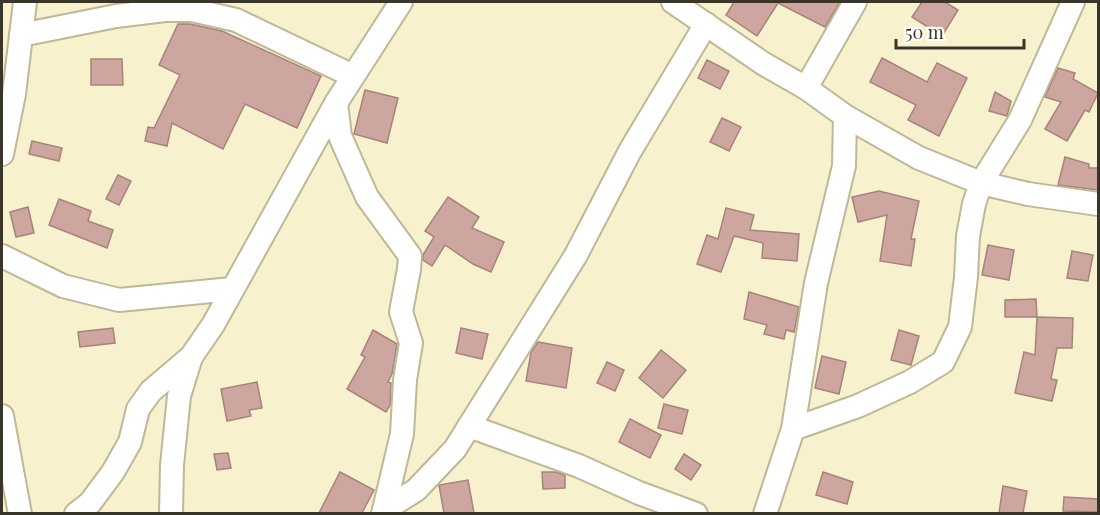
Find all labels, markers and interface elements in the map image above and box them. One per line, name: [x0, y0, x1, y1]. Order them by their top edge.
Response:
scale bar: [896, 12, 1024, 50]
text: 50 m: [905, 20, 944, 44]

